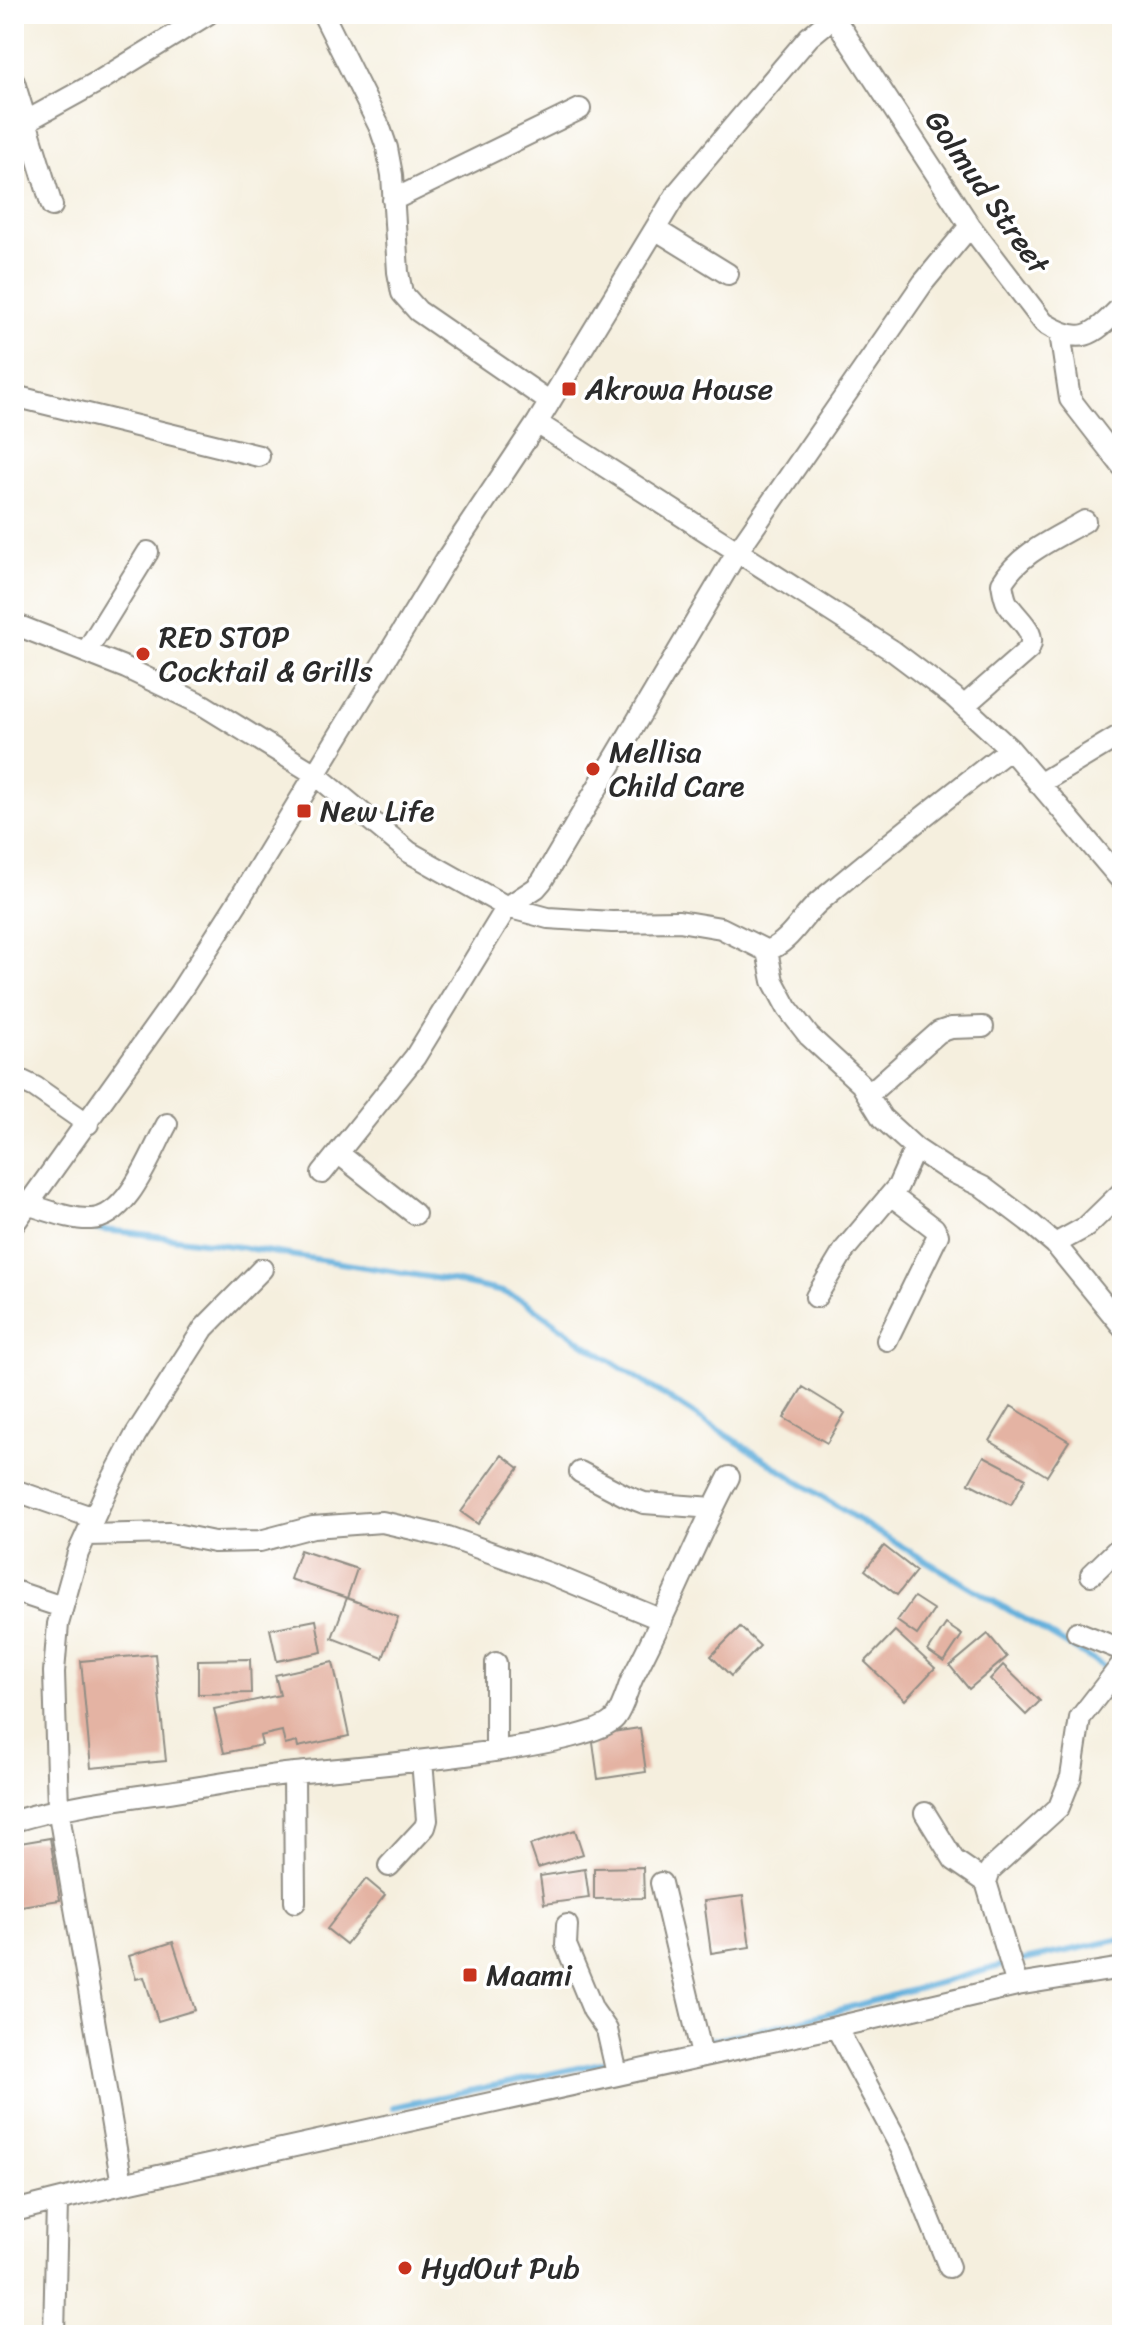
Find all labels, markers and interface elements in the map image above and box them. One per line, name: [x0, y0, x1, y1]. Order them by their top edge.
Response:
street label: Golmud Street: [910, 98, 1065, 287]
place label: Akrowa House: [584, 362, 773, 416]
marker: Akrowa House: [560, 380, 578, 398]
place label: RED STOP Cocktail & Grills: [159, 610, 373, 698]
marker: RED STOP Cocktail & Grills: [134, 645, 152, 663]
place label: Mellisa Child Care: [609, 725, 744, 813]
marker: Mellisa Child Care: [584, 760, 602, 778]
place label: New Life: [320, 784, 434, 838]
marker: New Life: [295, 802, 313, 820]
place label: Maami: [486, 1948, 573, 2002]
marker: Maami: [461, 1966, 479, 1984]
place label: HydOut Pub: [421, 2241, 580, 2295]
marker: HydOut Pub: [396, 2259, 414, 2277]

